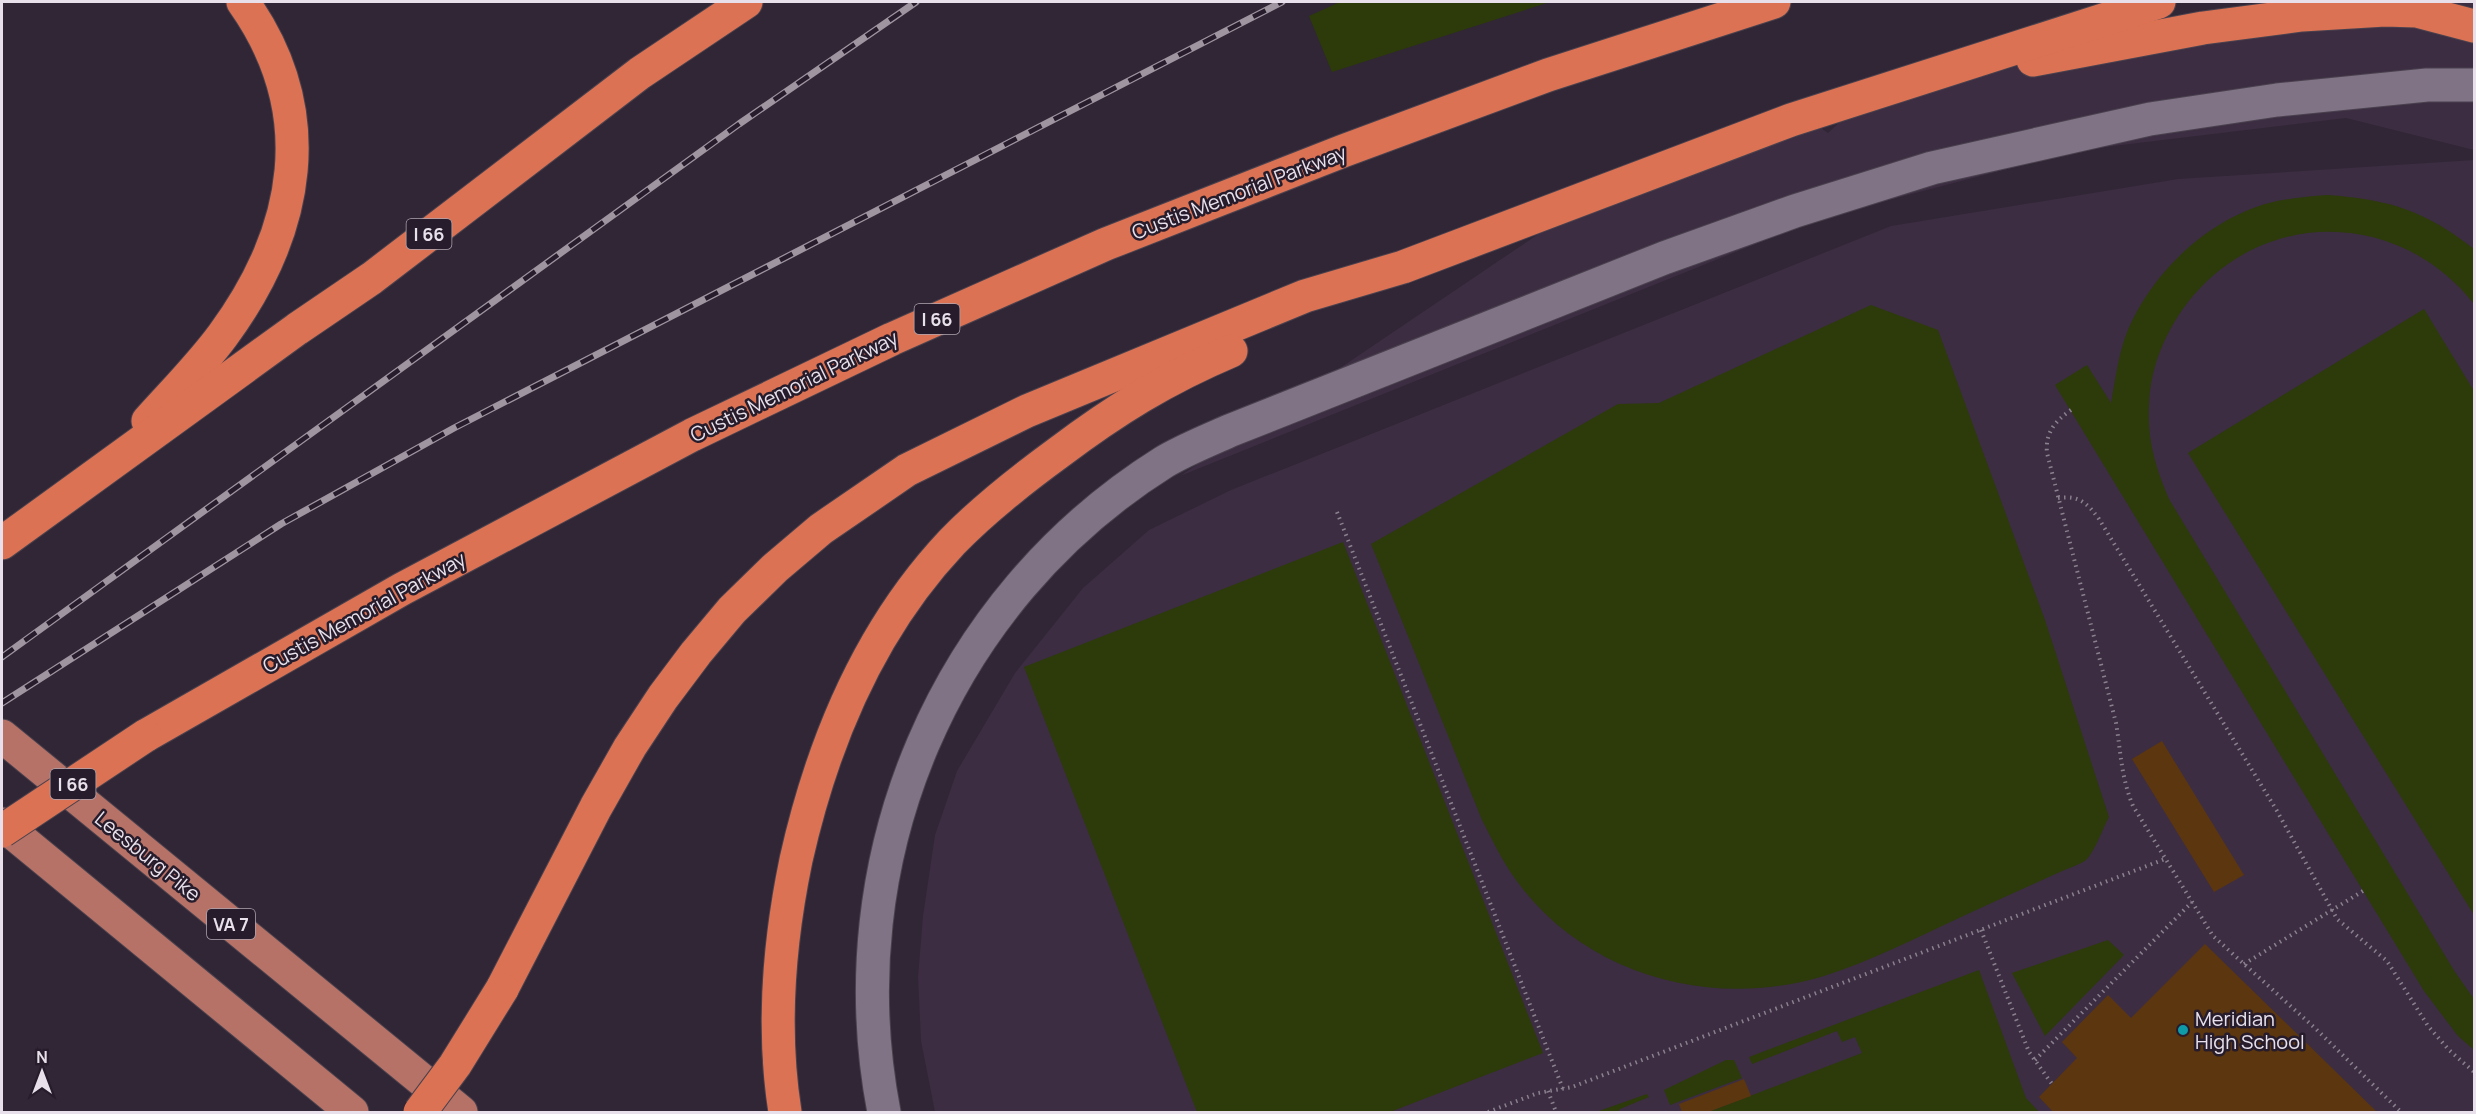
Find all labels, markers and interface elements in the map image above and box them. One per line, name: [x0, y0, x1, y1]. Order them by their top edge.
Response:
street label: Custis Memorial Parkway: [1128, 138, 1351, 245]
road number: I 66: [406, 219, 452, 249]
road number: I 66: [914, 304, 960, 334]
street label: Custis Memorial Parkway: [686, 324, 903, 448]
street label: Custis Memorial Parkway: [258, 545, 471, 679]
road number: I 66: [50, 769, 96, 799]
street label: Leesburg Pike: [90, 805, 206, 907]
road number: VA 7: [207, 909, 255, 939]
place label: Meridian High School: [2195, 1005, 2305, 1055]
marker: Meridian High School: [2176, 1023, 2190, 1037]
north arrow: [12, 1042, 72, 1102]
text: N: [36, 1046, 48, 1068]

